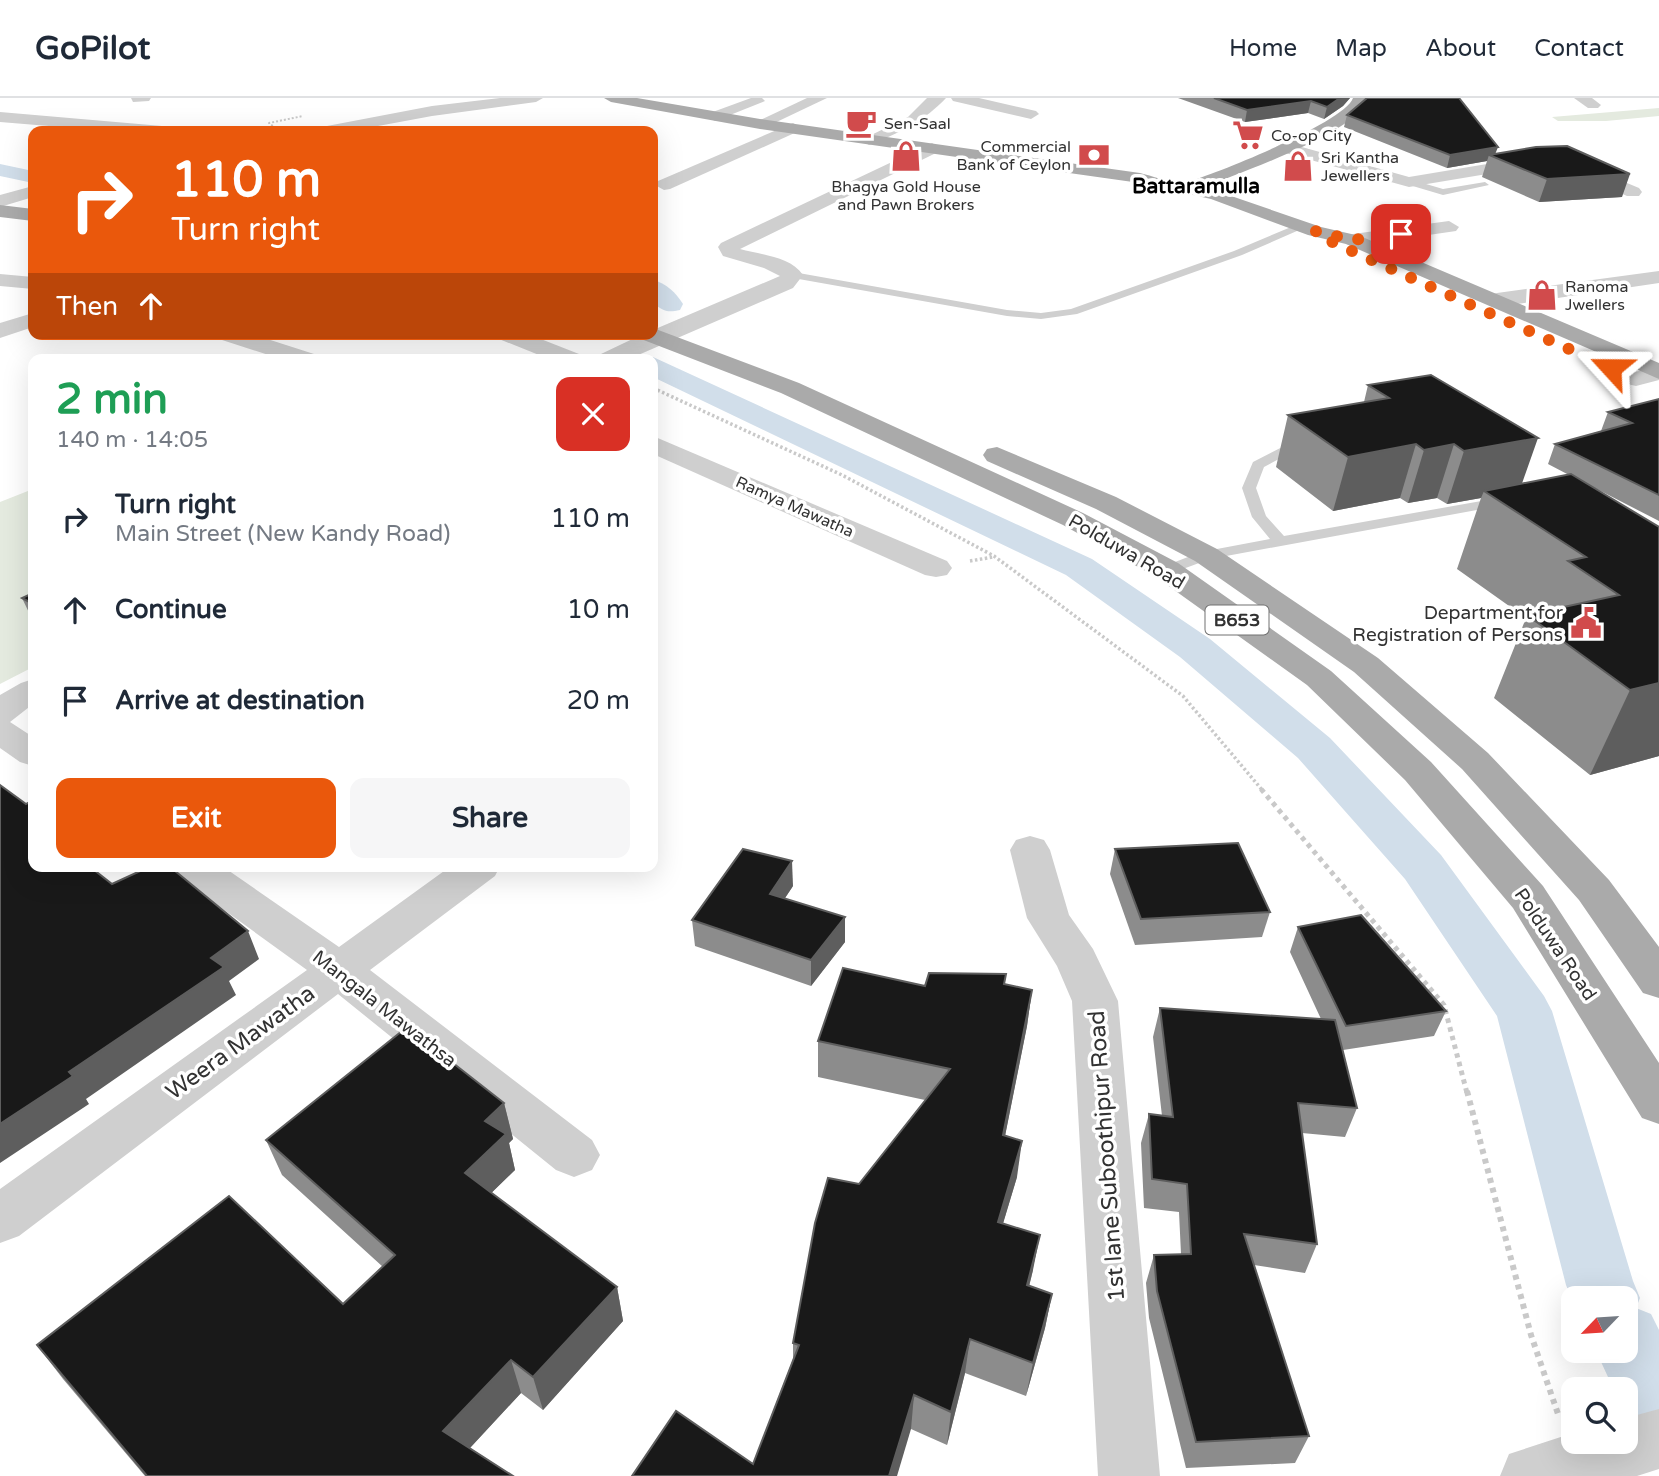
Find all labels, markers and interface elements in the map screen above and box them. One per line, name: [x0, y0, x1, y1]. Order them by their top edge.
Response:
text: GoPilot: [35, 29, 150, 68]
text: Home: [1229, 34, 1297, 63]
text: Map: [1335, 34, 1387, 63]
text: About: [1425, 34, 1496, 63]
text: Contact: [1534, 34, 1624, 63]
cafe icon: Sen-Saal: [844, 106, 878, 140]
place label: Sen-Saal: [884, 114, 951, 134]
supermarket icon: Co-op City: [1231, 118, 1265, 152]
place label: Co-op City: [1271, 126, 1352, 146]
place label: Commercial Bank of Ceylon: [956, 137, 1071, 175]
bank icon: Commercial Bank of Ceylon: [1077, 138, 1111, 172]
shop icon: Bhagya Gold House and Pawn Brokers: [889, 139, 923, 173]
place label: Sri Kantha Jewellers: [1321, 148, 1399, 186]
shop icon: Sri Kantha Jewellers: [1281, 149, 1315, 183]
text: 110 m: [171, 151, 321, 210]
icon: right: [56, 154, 147, 245]
district label: Battaramulla: [1132, 174, 1260, 199]
place label: Bhagya Gold House and Pawn Brokers: [831, 177, 981, 215]
pin: [1371, 204, 1431, 264]
text: Turn right: [171, 211, 320, 249]
icon: arrive: [1382, 215, 1420, 253]
place label: Ranoma Jwellers: [1565, 277, 1629, 315]
shop icon: Ranoma Jwellers: [1525, 278, 1559, 312]
icon: ahead: [132, 287, 170, 325]
text: Then: [56, 291, 118, 322]
position arrow: [1574, 331, 1648, 405]
text: 2 min: [56, 374, 168, 425]
button: close: [556, 377, 630, 451]
text: 140 m · 14:05: [56, 426, 208, 454]
street label: Ramya Mawatha: [732, 472, 857, 542]
text: Turn right: [115, 489, 236, 520]
icon: right: [56, 500, 94, 538]
text: 110 m: [550, 503, 630, 534]
street label: Polduwa Road: [1064, 510, 1189, 594]
text: Main Street (New Kandy Road): [115, 520, 451, 548]
icon: ahead: [56, 591, 94, 629]
text: Continue: [115, 594, 227, 625]
text: 10 m: [567, 594, 630, 625]
place label: Department for Registration of Persons: [1352, 602, 1564, 646]
road number: B653: [1206, 606, 1268, 634]
public building icon: Department for Registration of Persons: [1569, 606, 1603, 640]
icon: arrive: [56, 682, 94, 720]
text: Arrive at destination: [115, 685, 365, 716]
text: 20 m: [567, 685, 630, 716]
button: Exit: [56, 778, 336, 858]
button: Share: [350, 778, 630, 858]
street label: Polduwa Road: [1510, 884, 1601, 1005]
street label: Mangala Mawathsa: [308, 946, 461, 1072]
street label: Weera Mawatha: [161, 979, 321, 1106]
street label: 1st lane Suboothipur Road: [1083, 1009, 1131, 1302]
north arrow: [1561, 1286, 1638, 1363]
map controls: [1561, 1286, 1638, 1454]
button: search: [1561, 1377, 1638, 1454]

